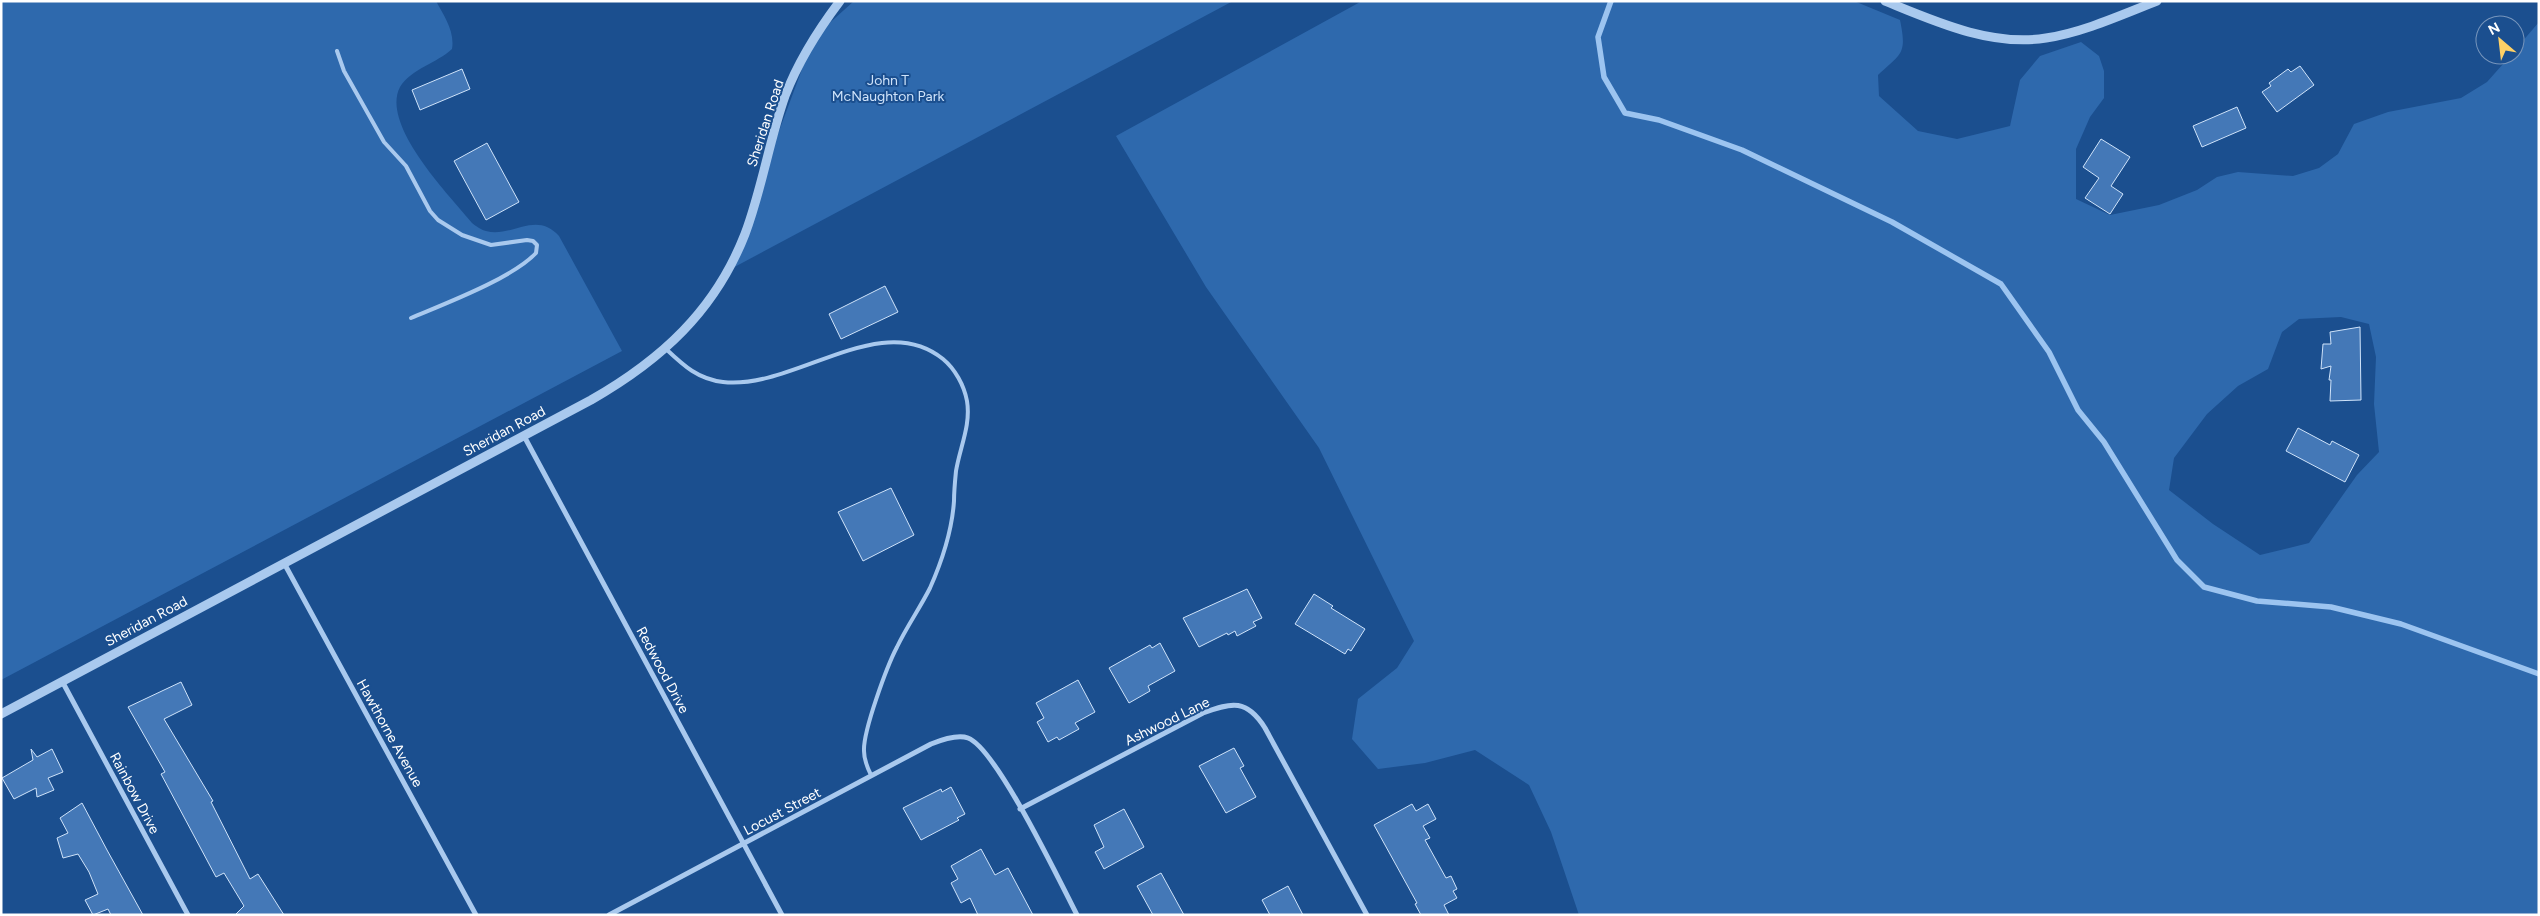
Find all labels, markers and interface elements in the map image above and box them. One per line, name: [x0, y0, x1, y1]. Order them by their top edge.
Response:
north arrow: [2475, 15, 2525, 65]
text: N: [2485, 19, 2503, 39]
park label: John T McNaughton Park: [832, 72, 944, 105]
street label: Sheridan Road: [743, 77, 788, 169]
street label: Sheridan Road: [460, 403, 548, 460]
street label: Sheridan Road: [102, 593, 190, 650]
street label: Redwood Drive: [633, 624, 693, 717]
street label: Hawthorne Avenue: [353, 676, 426, 790]
street label: Ashwood Lane: [1122, 693, 1213, 749]
street label: Rainbow Drive: [106, 750, 163, 837]
street label: Locust Street: [741, 784, 824, 839]

